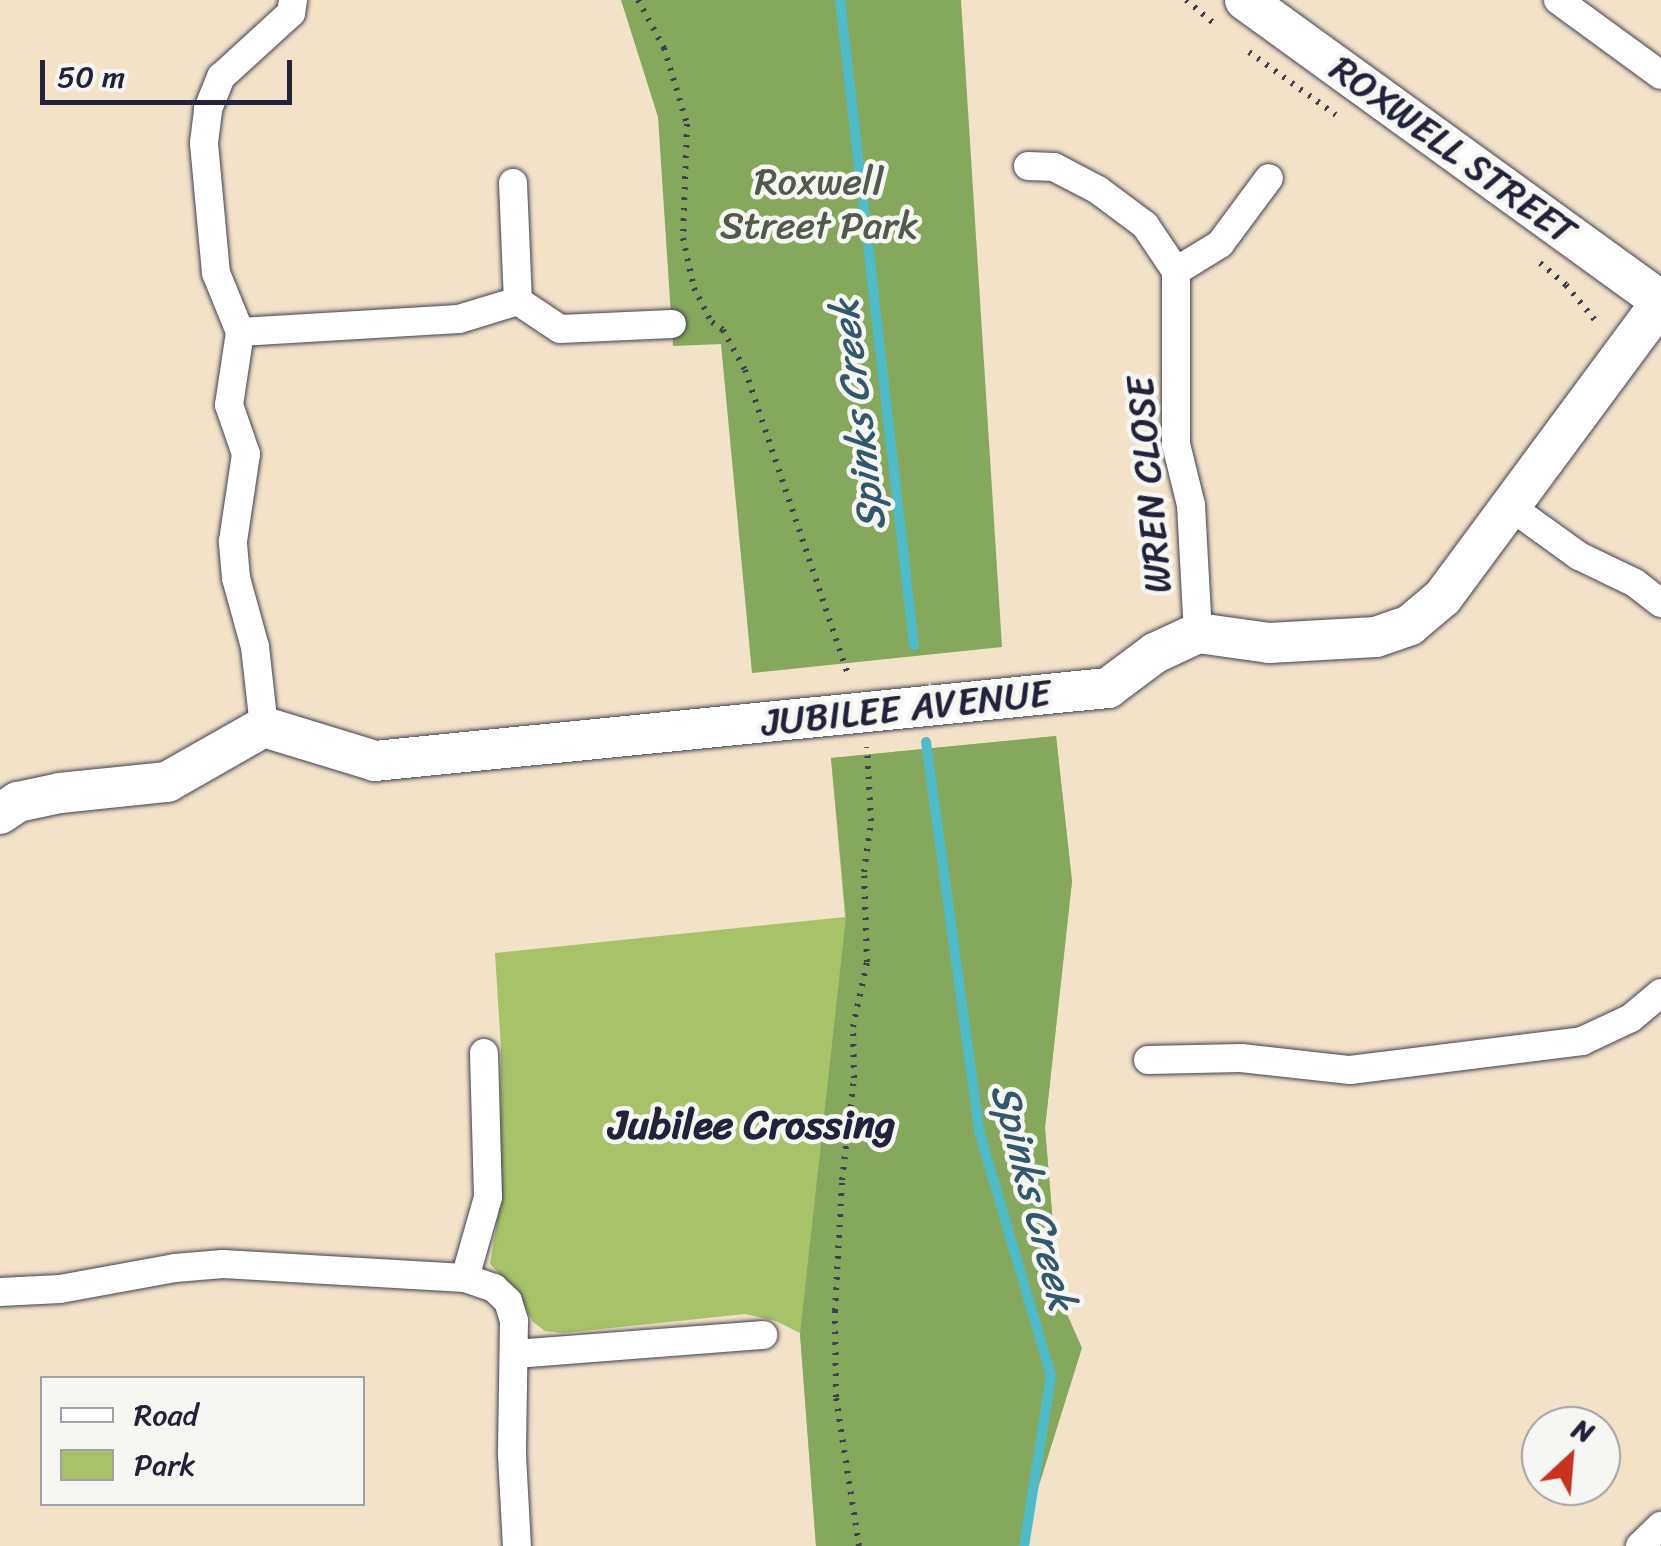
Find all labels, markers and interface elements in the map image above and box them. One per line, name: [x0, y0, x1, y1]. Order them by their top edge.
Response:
scale bar: [45, 40, 298, 102]
street label: ROXWELL STREET: [1319, 44, 1587, 256]
text: 50 m: [57, 50, 125, 104]
park label: Roxwell Street Park: [720, 159, 918, 248]
water label: Spinks Creek: [820, 297, 896, 533]
street label: WREN CLOSE: [1117, 375, 1181, 595]
street label: JUBILEE AVENUE: [760, 670, 1052, 746]
water label: Spinks Creek: [981, 1078, 1087, 1316]
district label: Jubilee Crossing: [610, 1101, 894, 1149]
legend: [40, 1376, 365, 1506]
text: Road: [134, 1388, 198, 1442]
text: N: [1564, 1404, 1603, 1457]
north arrow: [1521, 1406, 1621, 1506]
text: Park: [134, 1438, 196, 1492]

